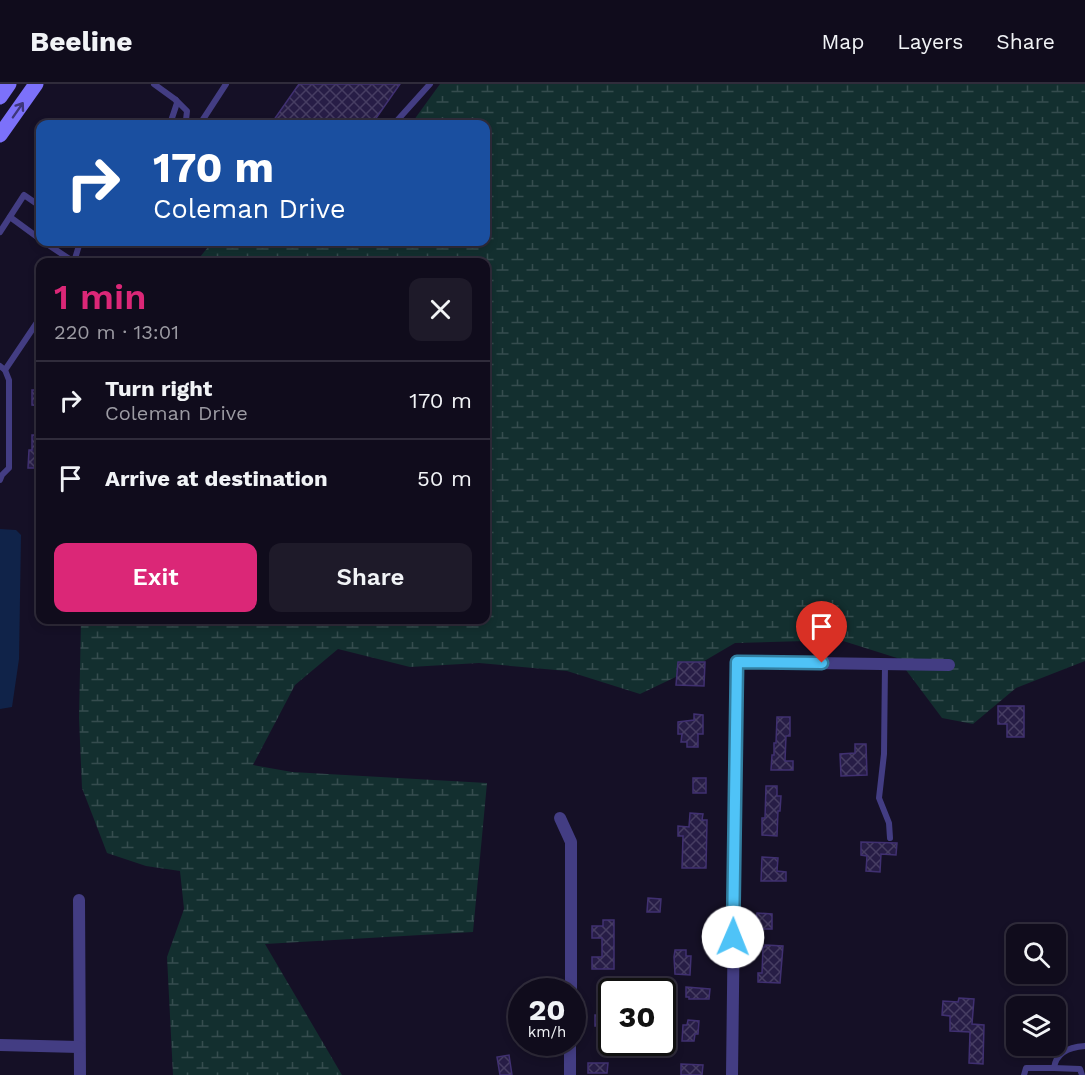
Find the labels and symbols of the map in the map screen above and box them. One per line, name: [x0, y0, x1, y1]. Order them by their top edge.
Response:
one-way arrow: [12, 102, 24, 118]
pin: [796, 601, 847, 663]
position arrow: [701, 905, 765, 969]
speed limit sign: 30: [598, 978, 676, 1056]

